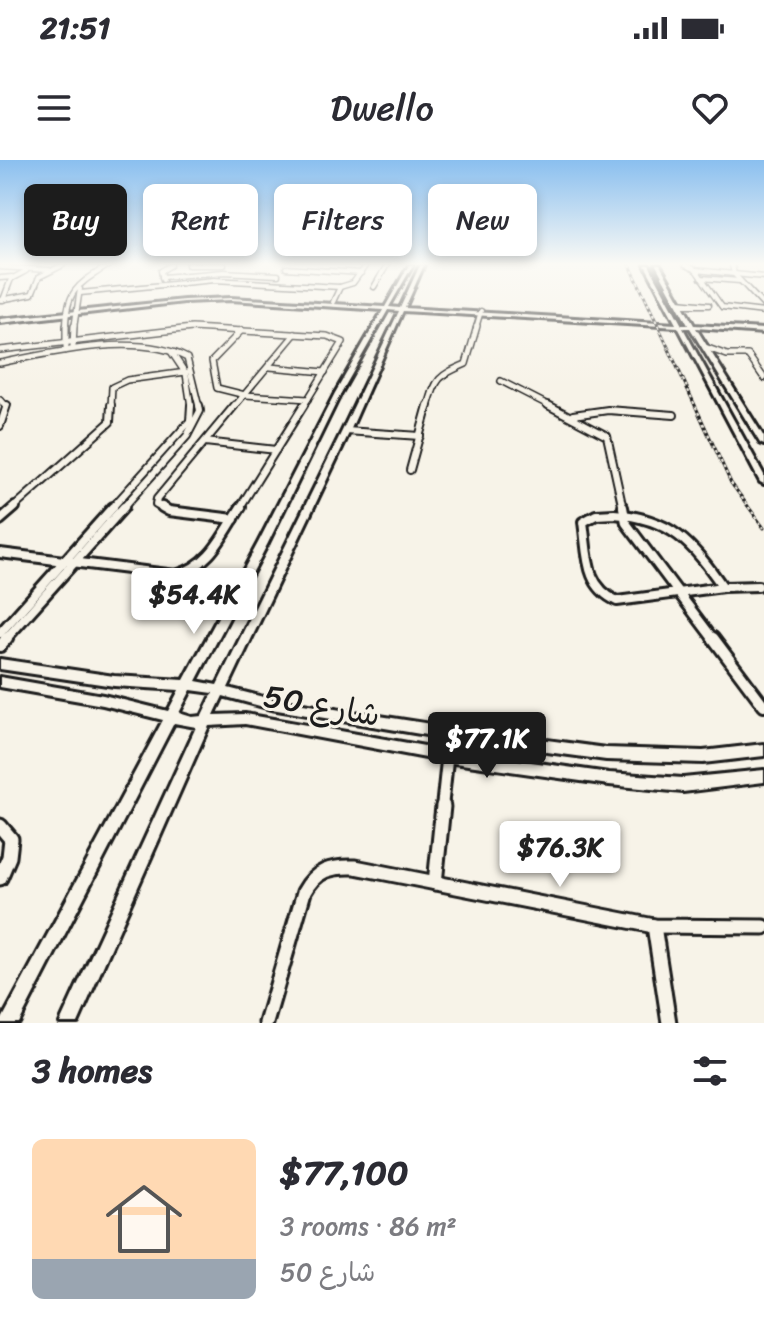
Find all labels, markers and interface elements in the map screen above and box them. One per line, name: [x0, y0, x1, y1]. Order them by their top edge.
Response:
text: 21:51: [40, 1, 110, 55]
text: Dwello: [330, 76, 434, 140]
icon: menu: [32, 86, 76, 130]
icon: heart: [688, 86, 732, 130]
chip: Buy: [24, 184, 127, 256]
chip: Rent: [143, 184, 258, 256]
chip: Filters: [274, 184, 412, 256]
chip: New: [428, 184, 537, 256]
pin: $54.4K: [129, 568, 259, 636]
text: $54.4K: [149, 571, 239, 617]
street label: شارع 50: [259, 667, 385, 744]
pin: $77.1K: [422, 712, 552, 780]
text: $77.1K: [446, 715, 528, 761]
pin: $76.3K: [495, 821, 625, 889]
text: $76.3K: [517, 824, 603, 870]
text: 3 homes: [32, 1041, 152, 1101]
icon: filters: [688, 1049, 732, 1093]
text: $77,100: [280, 1143, 408, 1203]
icon: home: [96, 1171, 192, 1267]
text: 3 rooms · 86 m²: [280, 1203, 457, 1249]
text: شارع 50: [280, 1249, 375, 1295]

